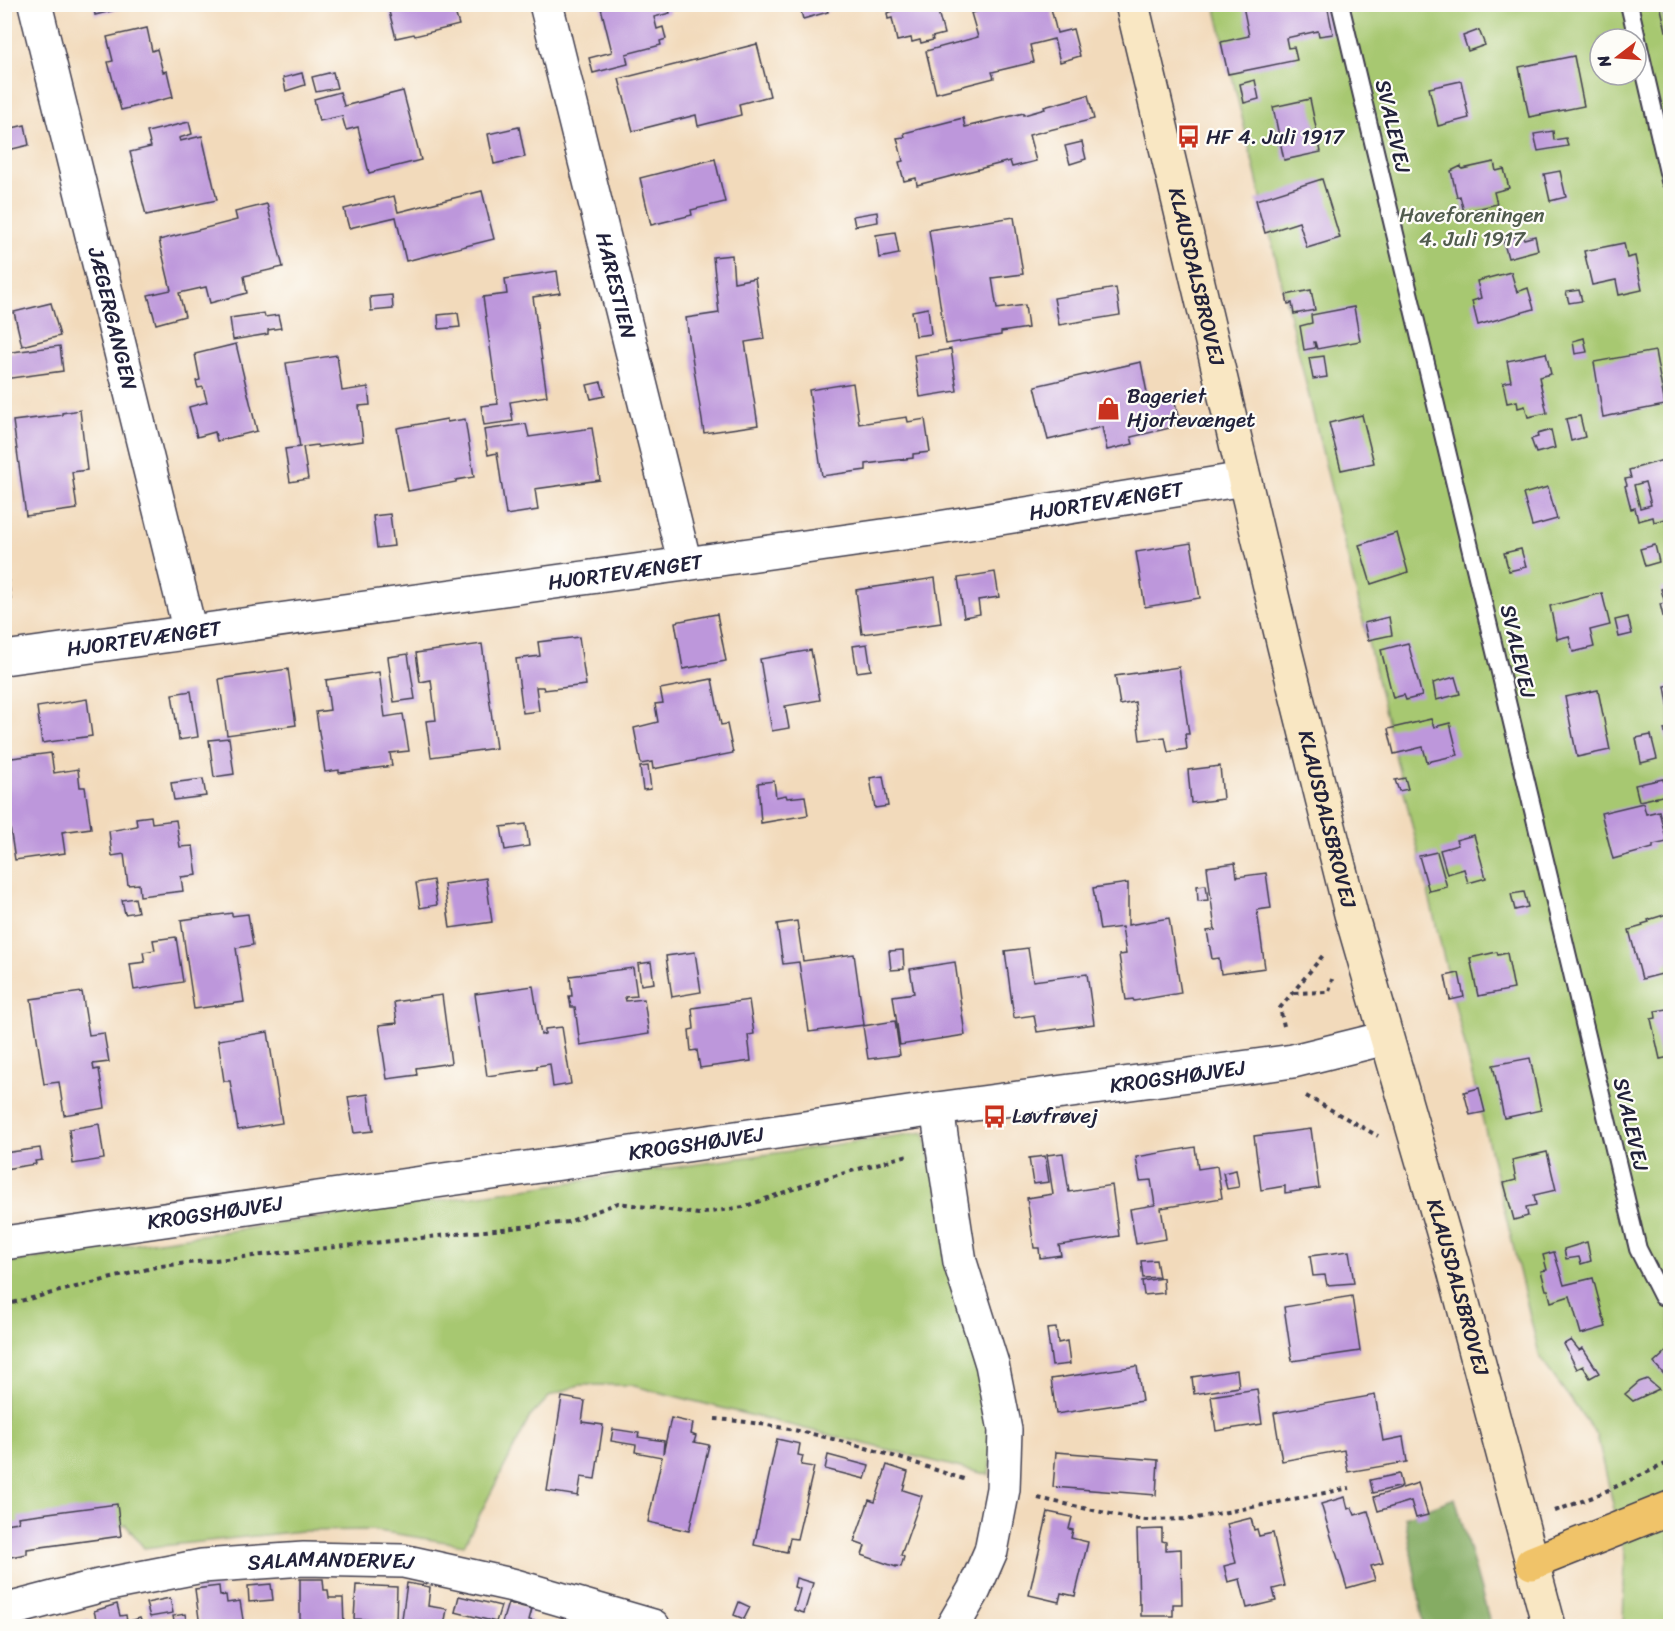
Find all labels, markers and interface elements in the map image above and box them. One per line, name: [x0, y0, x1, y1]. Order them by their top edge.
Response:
north arrow: [1588, 27, 1648, 87]
text: N: [1588, 51, 1620, 72]
street label: SVALEVEJ: [1364, 76, 1422, 178]
place label: HF 4. Juli 1917: [1206, 118, 1346, 156]
bus stop icon: HF 4. Juli 1917: [1175, 124, 1201, 150]
street label: KLAUSDALSBROVEJ: [1157, 184, 1236, 370]
park label: Haveforeningen 4. Juli 1917: [1399, 196, 1545, 258]
street label: HARESTIEN: [584, 228, 647, 343]
street label: JÆGERGANGEN: [76, 242, 149, 394]
place label: Bageriet Hjortevænget: [1127, 377, 1255, 439]
shop icon: Bageriet Hjortevænget: [1096, 395, 1122, 421]
street label: HJORTEVÆNGET: [1026, 470, 1187, 532]
street label: HJORTEVÆNGET: [546, 543, 707, 602]
street label: SVALEVEJ: [1489, 601, 1547, 703]
street label: HJORTEVÆNGET: [64, 609, 225, 668]
street label: KLAUSDALSBROVEJ: [1287, 726, 1368, 913]
street label: KROGSHØJVEJ: [1107, 1049, 1248, 1105]
street label: SVALEVEJ: [1602, 1074, 1660, 1176]
place label: Løvfrøvej: [1012, 1097, 1098, 1135]
bus stop icon: Løvfrøvej: [981, 1103, 1007, 1129]
street label: KROGSHØJVEJ: [626, 1115, 767, 1172]
street label: KROGSHØJVEJ: [145, 1184, 286, 1241]
street label: KLAUSDALSBROVEJ: [1415, 1194, 1501, 1381]
street label: SALAMANDERVEJ: [246, 1540, 419, 1582]

